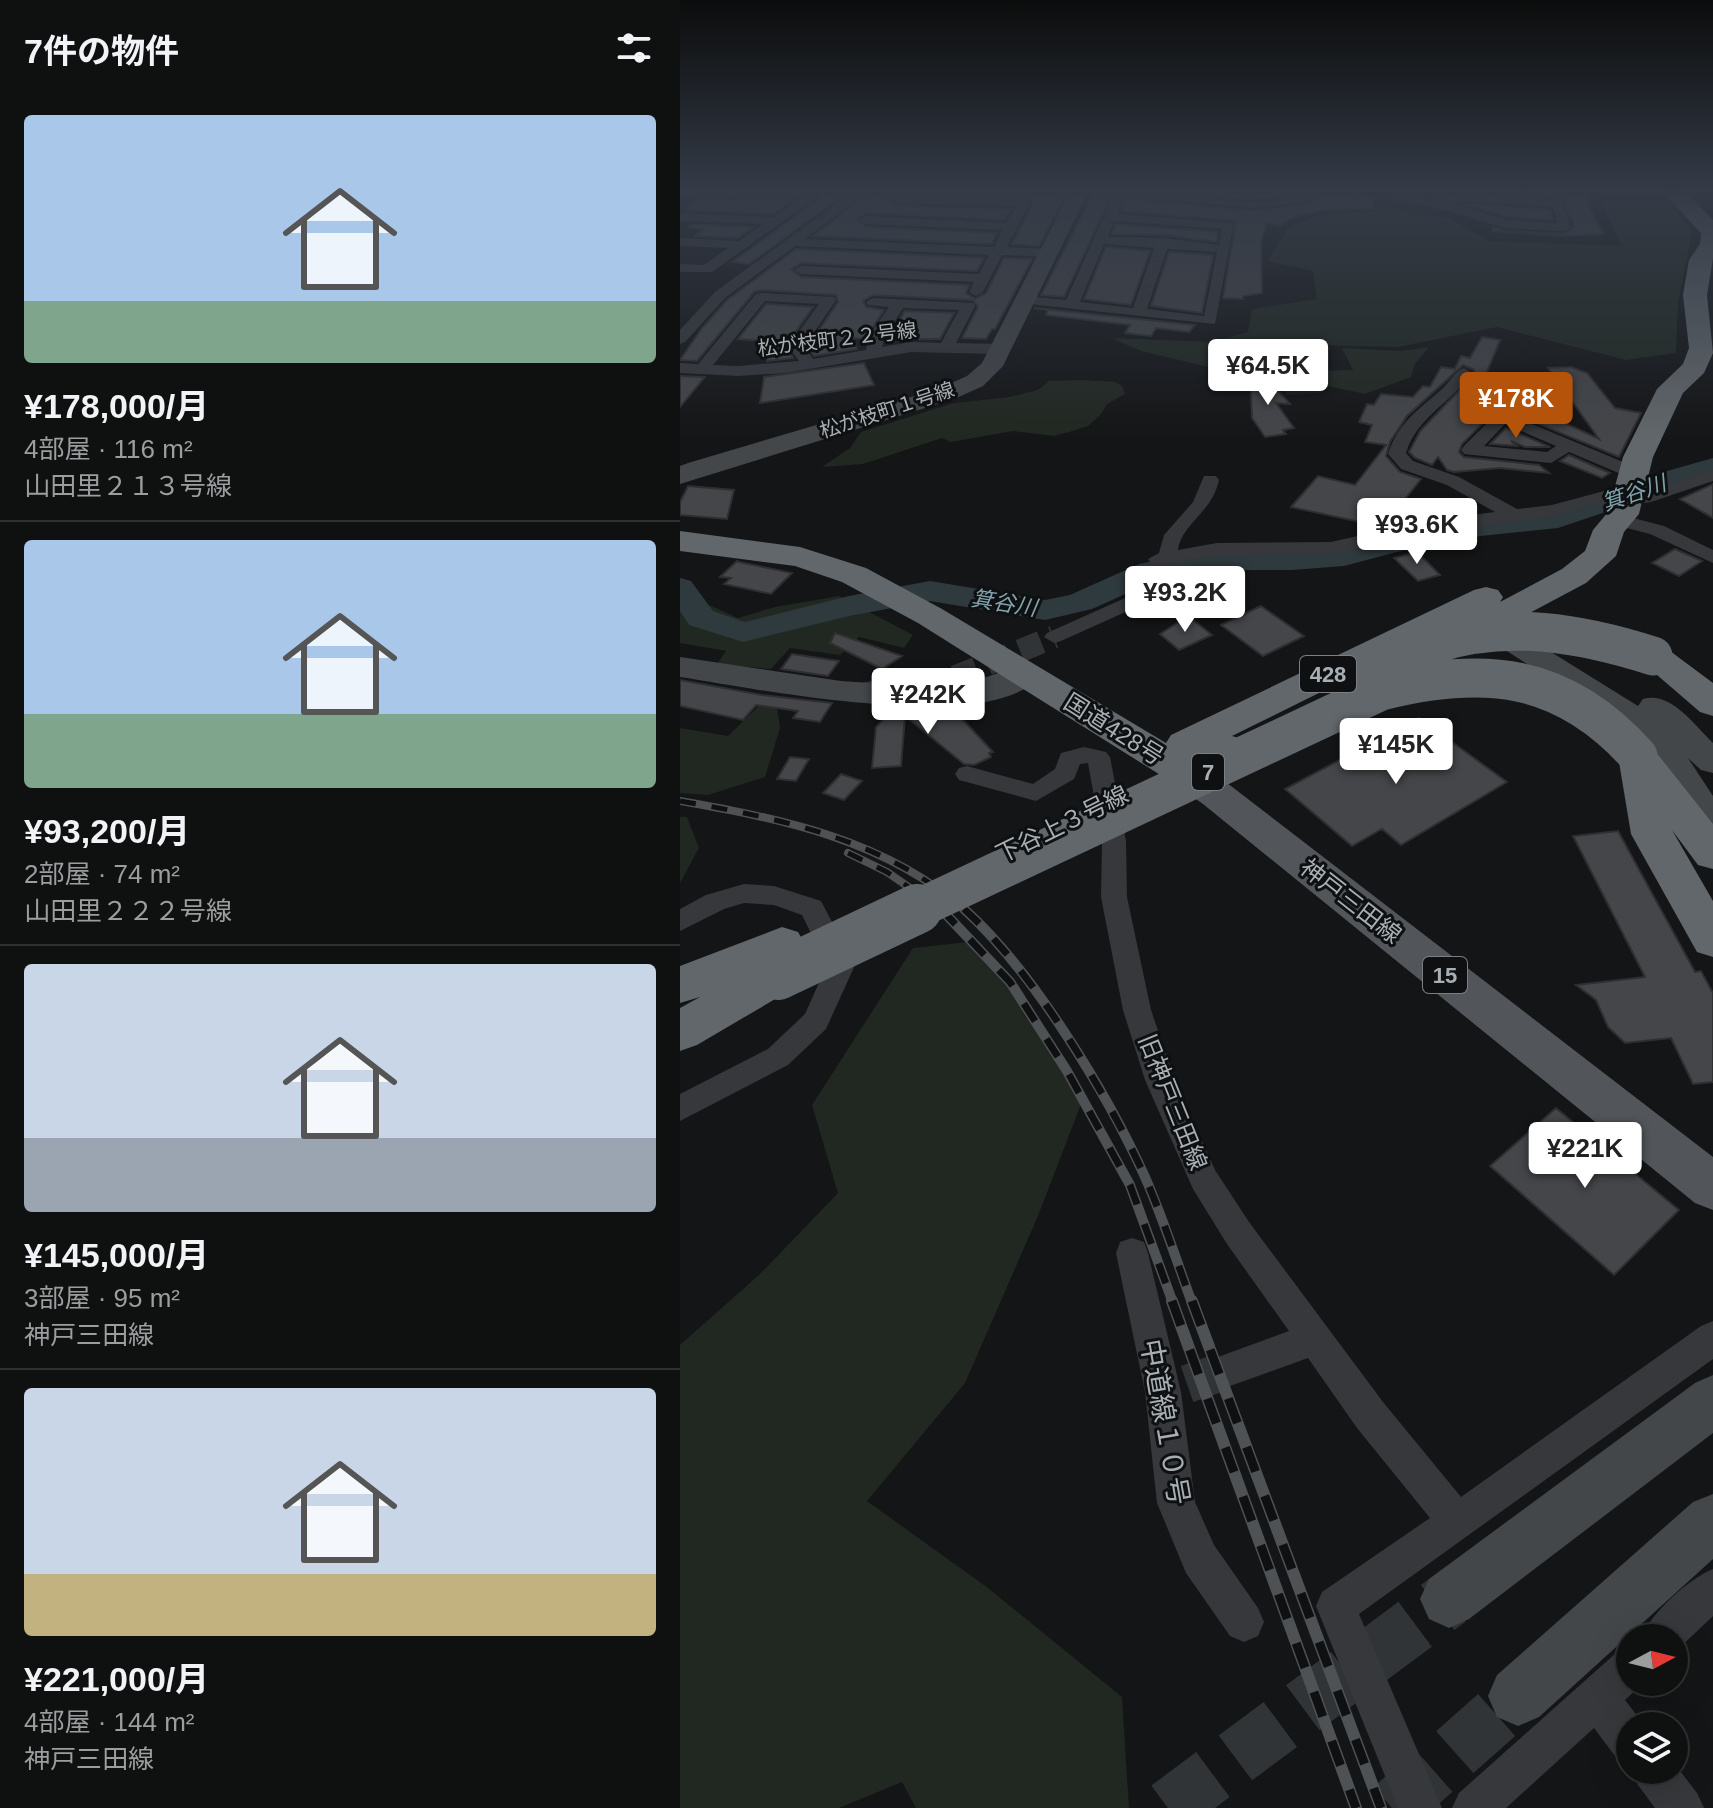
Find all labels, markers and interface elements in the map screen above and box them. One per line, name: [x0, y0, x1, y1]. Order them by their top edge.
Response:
icon: filters: [612, 26, 656, 70]
text: 7件の物件: [24, 32, 179, 70]
icon: home: [268, 167, 412, 311]
street label: 松が枝町２２号線: [756, 318, 918, 360]
pin: ¥64.5K: [1203, 339, 1333, 407]
text: ¥64.5K: [1226, 350, 1310, 380]
pin: ¥178K: [1460, 372, 1572, 440]
street label: 松が枝町１号線: [817, 378, 957, 442]
text: ¥178K: [1478, 383, 1554, 413]
text: ¥178,000/月: [24, 387, 209, 425]
text: 4部屋 · 116 m²: [24, 434, 193, 464]
water label: 箕谷川: [1599, 470, 1671, 516]
text: 山田里２１３号線: [24, 471, 232, 501]
pin: ¥93.6K: [1352, 498, 1482, 566]
text: ¥93.6K: [1375, 509, 1459, 539]
pin: ¥93.2K: [1120, 566, 1250, 634]
text: ¥93.2K: [1143, 577, 1227, 607]
water label: 箕谷川: [969, 585, 1041, 621]
icon: home: [268, 592, 412, 736]
road number: 428: [1300, 656, 1356, 692]
pin: ¥242K: [872, 668, 984, 736]
text: ¥242K: [890, 679, 966, 709]
street label: 国道428号: [1059, 688, 1169, 770]
pin: ¥145K: [1340, 718, 1452, 786]
text: ¥145K: [1358, 729, 1434, 759]
road number: 7: [1192, 754, 1224, 790]
street label: 下谷上３号線: [991, 780, 1133, 868]
text: ¥93,200/月: [24, 812, 190, 850]
street label: 神戸三田線: [1295, 853, 1407, 949]
text: 2部屋 · 74 m²: [24, 859, 180, 889]
text: 山田里２２２号線: [24, 896, 232, 926]
road number: 15: [1423, 957, 1467, 993]
icon: home: [268, 1016, 412, 1160]
street label: 旧神戸三田線: [1134, 1030, 1212, 1174]
pin: ¥221K: [1529, 1122, 1641, 1190]
text: ¥221K: [1547, 1133, 1623, 1163]
text: ¥145,000/月: [24, 1236, 209, 1274]
text: 3部屋 · 95 m²: [24, 1283, 180, 1313]
text: 神戸三田線: [24, 1320, 154, 1350]
street label: 中道線１０号: [1135, 1337, 1195, 1507]
icon: home: [268, 1440, 412, 1584]
north arrow: [1616, 1624, 1688, 1696]
map controls: [1616, 1624, 1688, 1784]
text: ¥221,000/月: [24, 1660, 209, 1698]
text: 4部屋 · 144 m²: [24, 1707, 195, 1737]
button: layers: [1616, 1712, 1688, 1784]
text: 神戸三田線: [24, 1744, 154, 1774]

